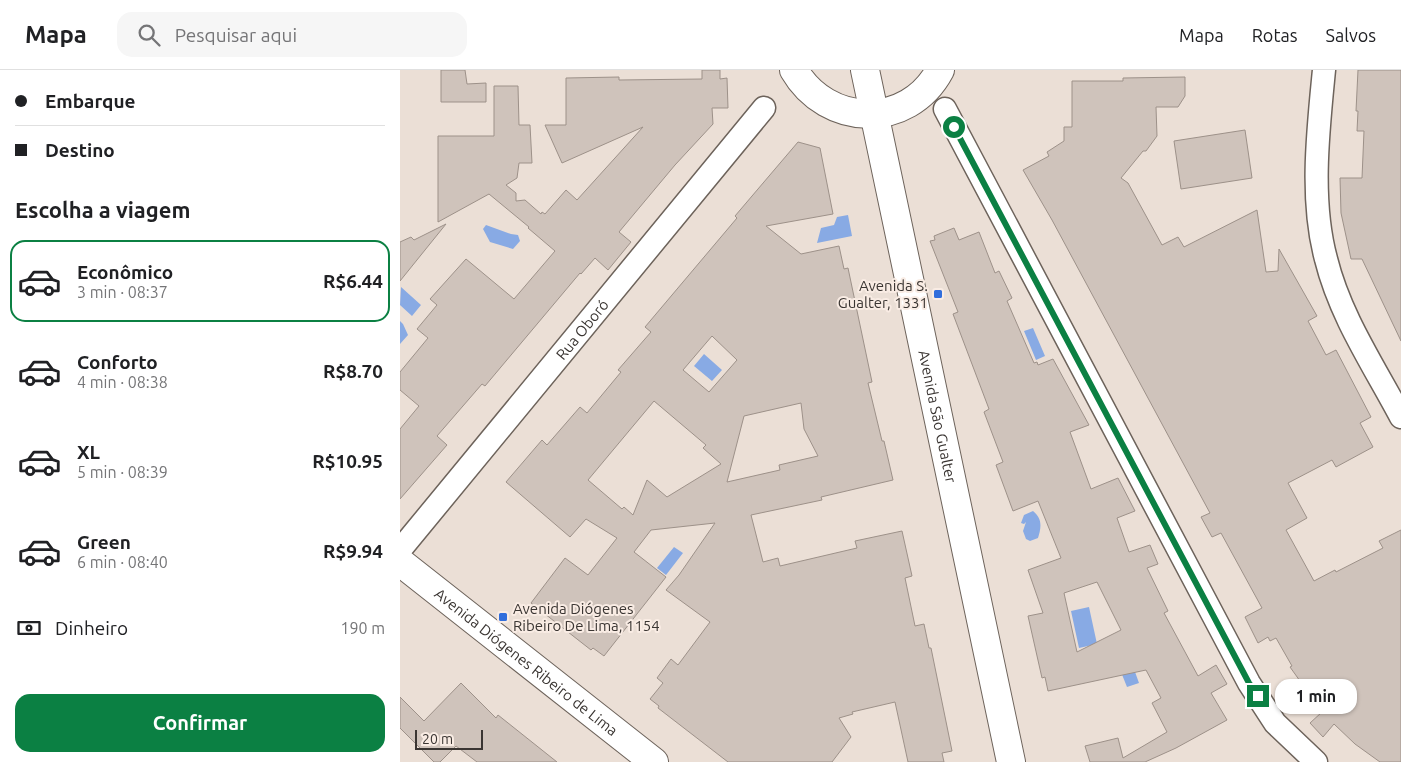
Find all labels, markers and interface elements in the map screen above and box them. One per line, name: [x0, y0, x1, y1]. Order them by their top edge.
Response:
search box: [117, 12, 467, 57]
text: Mapa: [25, 21, 87, 48]
icon: search: [135, 21, 163, 49]
text: Pesquisar aqui: [175, 24, 297, 46]
text: Mapa: [1179, 25, 1224, 45]
text: Rotas: [1252, 25, 1298, 45]
text: Salvos: [1326, 25, 1376, 45]
text: Embarque: [45, 90, 135, 112]
route start: [943, 116, 965, 138]
text: Destino: [45, 139, 115, 161]
text: Escolha a viagem: [15, 197, 190, 222]
icon: car: [17, 259, 62, 304]
text: Econômico: [77, 261, 173, 283]
text: R$6.44: [323, 270, 383, 292]
place label: Avenida S. Gualter, 1331: [838, 277, 928, 311]
text: 3 min · 08:37: [77, 283, 168, 301]
marker: Avenida S. Gualter, 1331: [932, 288, 944, 300]
street label: Rua Oboró: [552, 296, 611, 363]
street label: Avenida São Gualter: [916, 348, 960, 485]
icon: car: [17, 349, 62, 394]
text: Conforto: [77, 351, 158, 373]
text: R$8.70: [323, 360, 383, 382]
text: 4 min · 08:38: [77, 373, 168, 391]
icon: car: [17, 439, 62, 484]
text: XL: [77, 441, 100, 463]
text: R$10.95: [312, 450, 383, 472]
text: 5 min · 08:39: [77, 463, 168, 481]
icon: car: [17, 529, 62, 574]
text: Green: [77, 531, 131, 553]
text: R$9.94: [323, 540, 383, 562]
text: 6 min · 08:40: [77, 553, 168, 571]
street label: Avenida Diógenes Ribeiro de Lima: [432, 584, 621, 739]
place label: Avenida Diógenes Ribeiro De Lima, 1154: [513, 600, 660, 634]
marker: Avenida Diógenes Ribeiro De Lima, 1154: [497, 611, 509, 623]
icon: cash: [15, 614, 43, 642]
text: Dinheiro: [55, 617, 128, 639]
text: 190 m: [340, 619, 385, 637]
callout: 1 min: [1276, 678, 1358, 714]
route end: [1247, 685, 1269, 707]
text: 1 min: [1296, 687, 1336, 705]
button: Confirmar: [15, 694, 385, 752]
scale bar: [415, 727, 482, 750]
text: 20 m: [422, 731, 453, 747]

